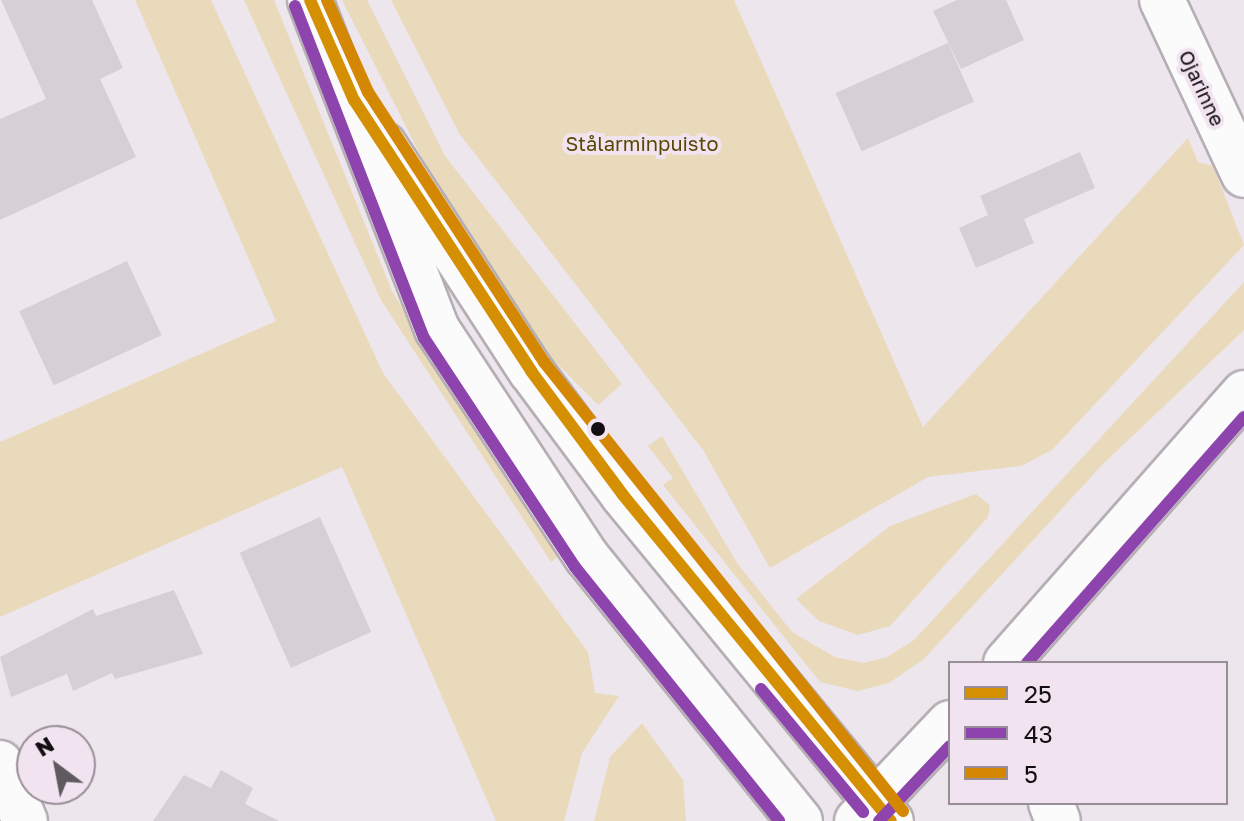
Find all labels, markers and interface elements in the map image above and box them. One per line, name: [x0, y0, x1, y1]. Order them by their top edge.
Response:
street label: Ojarinne: [1174, 46, 1230, 130]
park label: Stålarminpuisto: [566, 131, 718, 155]
unlabelled marker: [590, 421, 606, 437]
legend: [948, 661, 1228, 805]
text: 25: [1024, 679, 1052, 708]
text: 43: [1024, 719, 1053, 748]
north arrow: [16, 725, 96, 805]
text: N: [30, 730, 58, 762]
text: 5: [1024, 759, 1038, 788]

